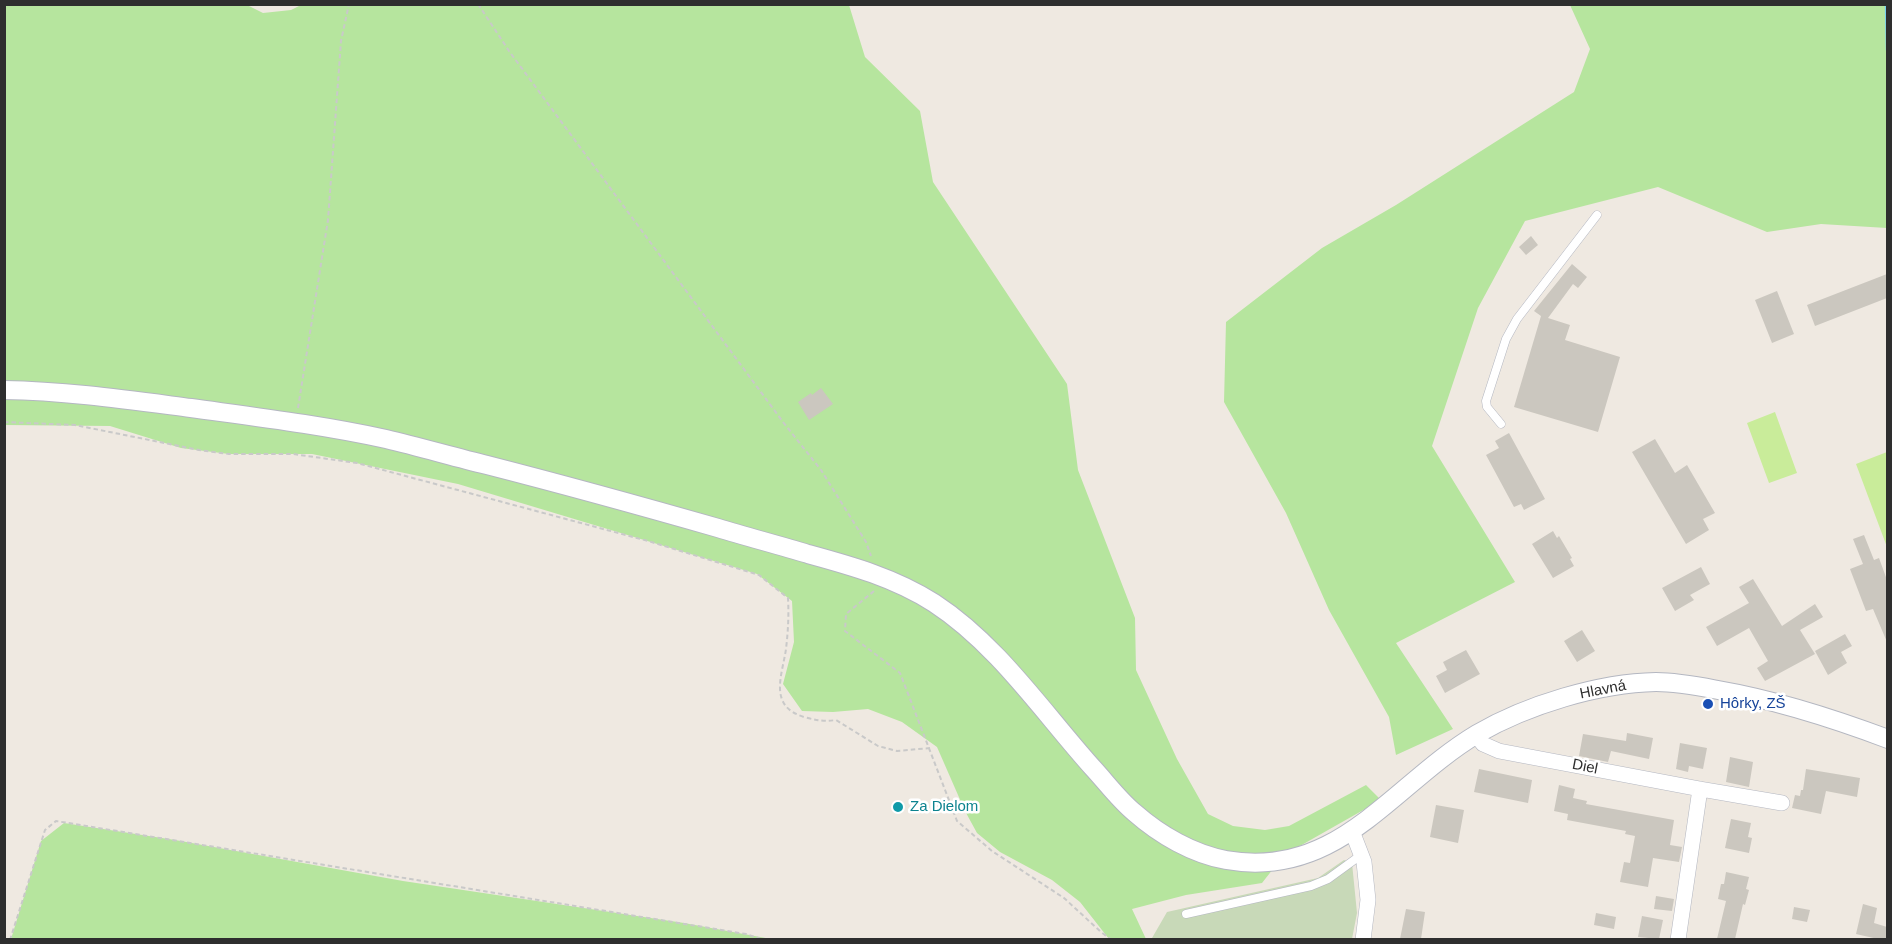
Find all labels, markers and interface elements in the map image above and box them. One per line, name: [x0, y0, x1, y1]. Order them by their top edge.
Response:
street label: Hlavná: [1578, 677, 1628, 703]
place label: Hôrky, ZŠ: [1720, 695, 1786, 713]
marker: Hôrky, ZŠ: [1701, 697, 1715, 711]
street label: Diel: [1571, 756, 1599, 778]
place label: Za Dielom: [910, 798, 978, 816]
marker: Za Dielom: [891, 800, 905, 814]

